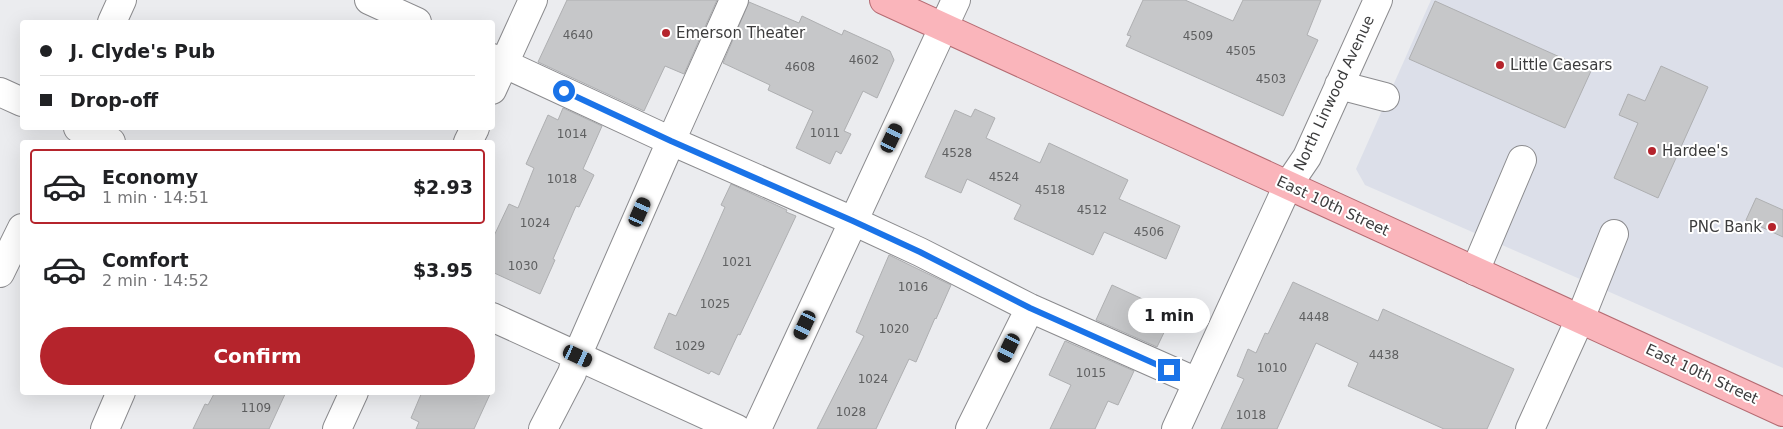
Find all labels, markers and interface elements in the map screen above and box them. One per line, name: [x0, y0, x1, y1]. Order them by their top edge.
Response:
street label: North Linwood Avenue: [1290, 12, 1378, 174]
place label: Emerson Theater: [676, 24, 806, 42]
marker: Emerson Theater: [660, 27, 672, 39]
house number: 4640: [563, 28, 593, 42]
house number: 4509: [1183, 29, 1213, 43]
text: J. Clyde's Pub: [70, 40, 215, 62]
house number: 4505: [1226, 44, 1256, 58]
house number: 4602: [849, 53, 879, 67]
place label: Little Caesars: [1510, 56, 1613, 74]
marker: Little Caesars: [1494, 59, 1506, 71]
house number: 4608: [785, 60, 815, 74]
house number: 4503: [1256, 72, 1286, 86]
route start: [553, 80, 575, 102]
text: Drop-off: [70, 89, 158, 111]
car: [878, 121, 905, 155]
house number: 1011: [810, 126, 840, 140]
house number: 1014: [557, 127, 587, 141]
place label: Hardee's: [1662, 142, 1728, 160]
marker: Hardee's: [1646, 145, 1658, 157]
house number: 4528: [942, 146, 972, 160]
icon: car: [42, 164, 87, 209]
text: Economy: [102, 166, 198, 188]
house number: 4524: [989, 170, 1019, 184]
house number: 1018: [547, 172, 577, 186]
street label: East 10th Street: [1274, 172, 1392, 240]
text: $2.93: [413, 176, 473, 198]
house number: 4518: [1035, 183, 1065, 197]
text: 1 min · 14:51: [102, 188, 209, 207]
car: [627, 195, 652, 229]
house number: 4512: [1077, 203, 1107, 217]
house number: 1024: [520, 216, 550, 230]
place label: PNC Bank: [1689, 218, 1762, 236]
marker: PNC Bank: [1766, 221, 1778, 233]
house number: 4506: [1134, 225, 1164, 239]
icon: car: [42, 247, 87, 292]
text: Comfort: [102, 249, 189, 271]
house number: 1021: [722, 255, 752, 269]
text: $3.95: [413, 259, 473, 281]
house number: 1030: [508, 259, 538, 273]
text: 2 min · 14:52: [102, 271, 209, 290]
house number: 1016: [898, 280, 928, 294]
house number: 1025: [700, 297, 730, 311]
callout: 1 min: [1128, 298, 1210, 332]
text: 1 min: [1144, 306, 1194, 325]
car: [791, 308, 818, 342]
house number: 4448: [1299, 310, 1329, 324]
house number: 1020: [879, 322, 909, 336]
button: Confirm: [40, 327, 475, 385]
car: [995, 331, 1022, 365]
house number: 1029: [675, 339, 705, 353]
street label: East 10th Street: [1643, 340, 1761, 408]
car: [561, 343, 594, 369]
house number: 4438: [1369, 348, 1399, 362]
route end: [1158, 359, 1180, 381]
house number: 1010: [1257, 361, 1287, 375]
house number: 1015: [1076, 366, 1106, 380]
house number: 1024: [858, 372, 888, 386]
house number: 1109: [241, 401, 271, 415]
house number: 1028: [836, 405, 866, 419]
house number: 1018: [1236, 408, 1266, 422]

